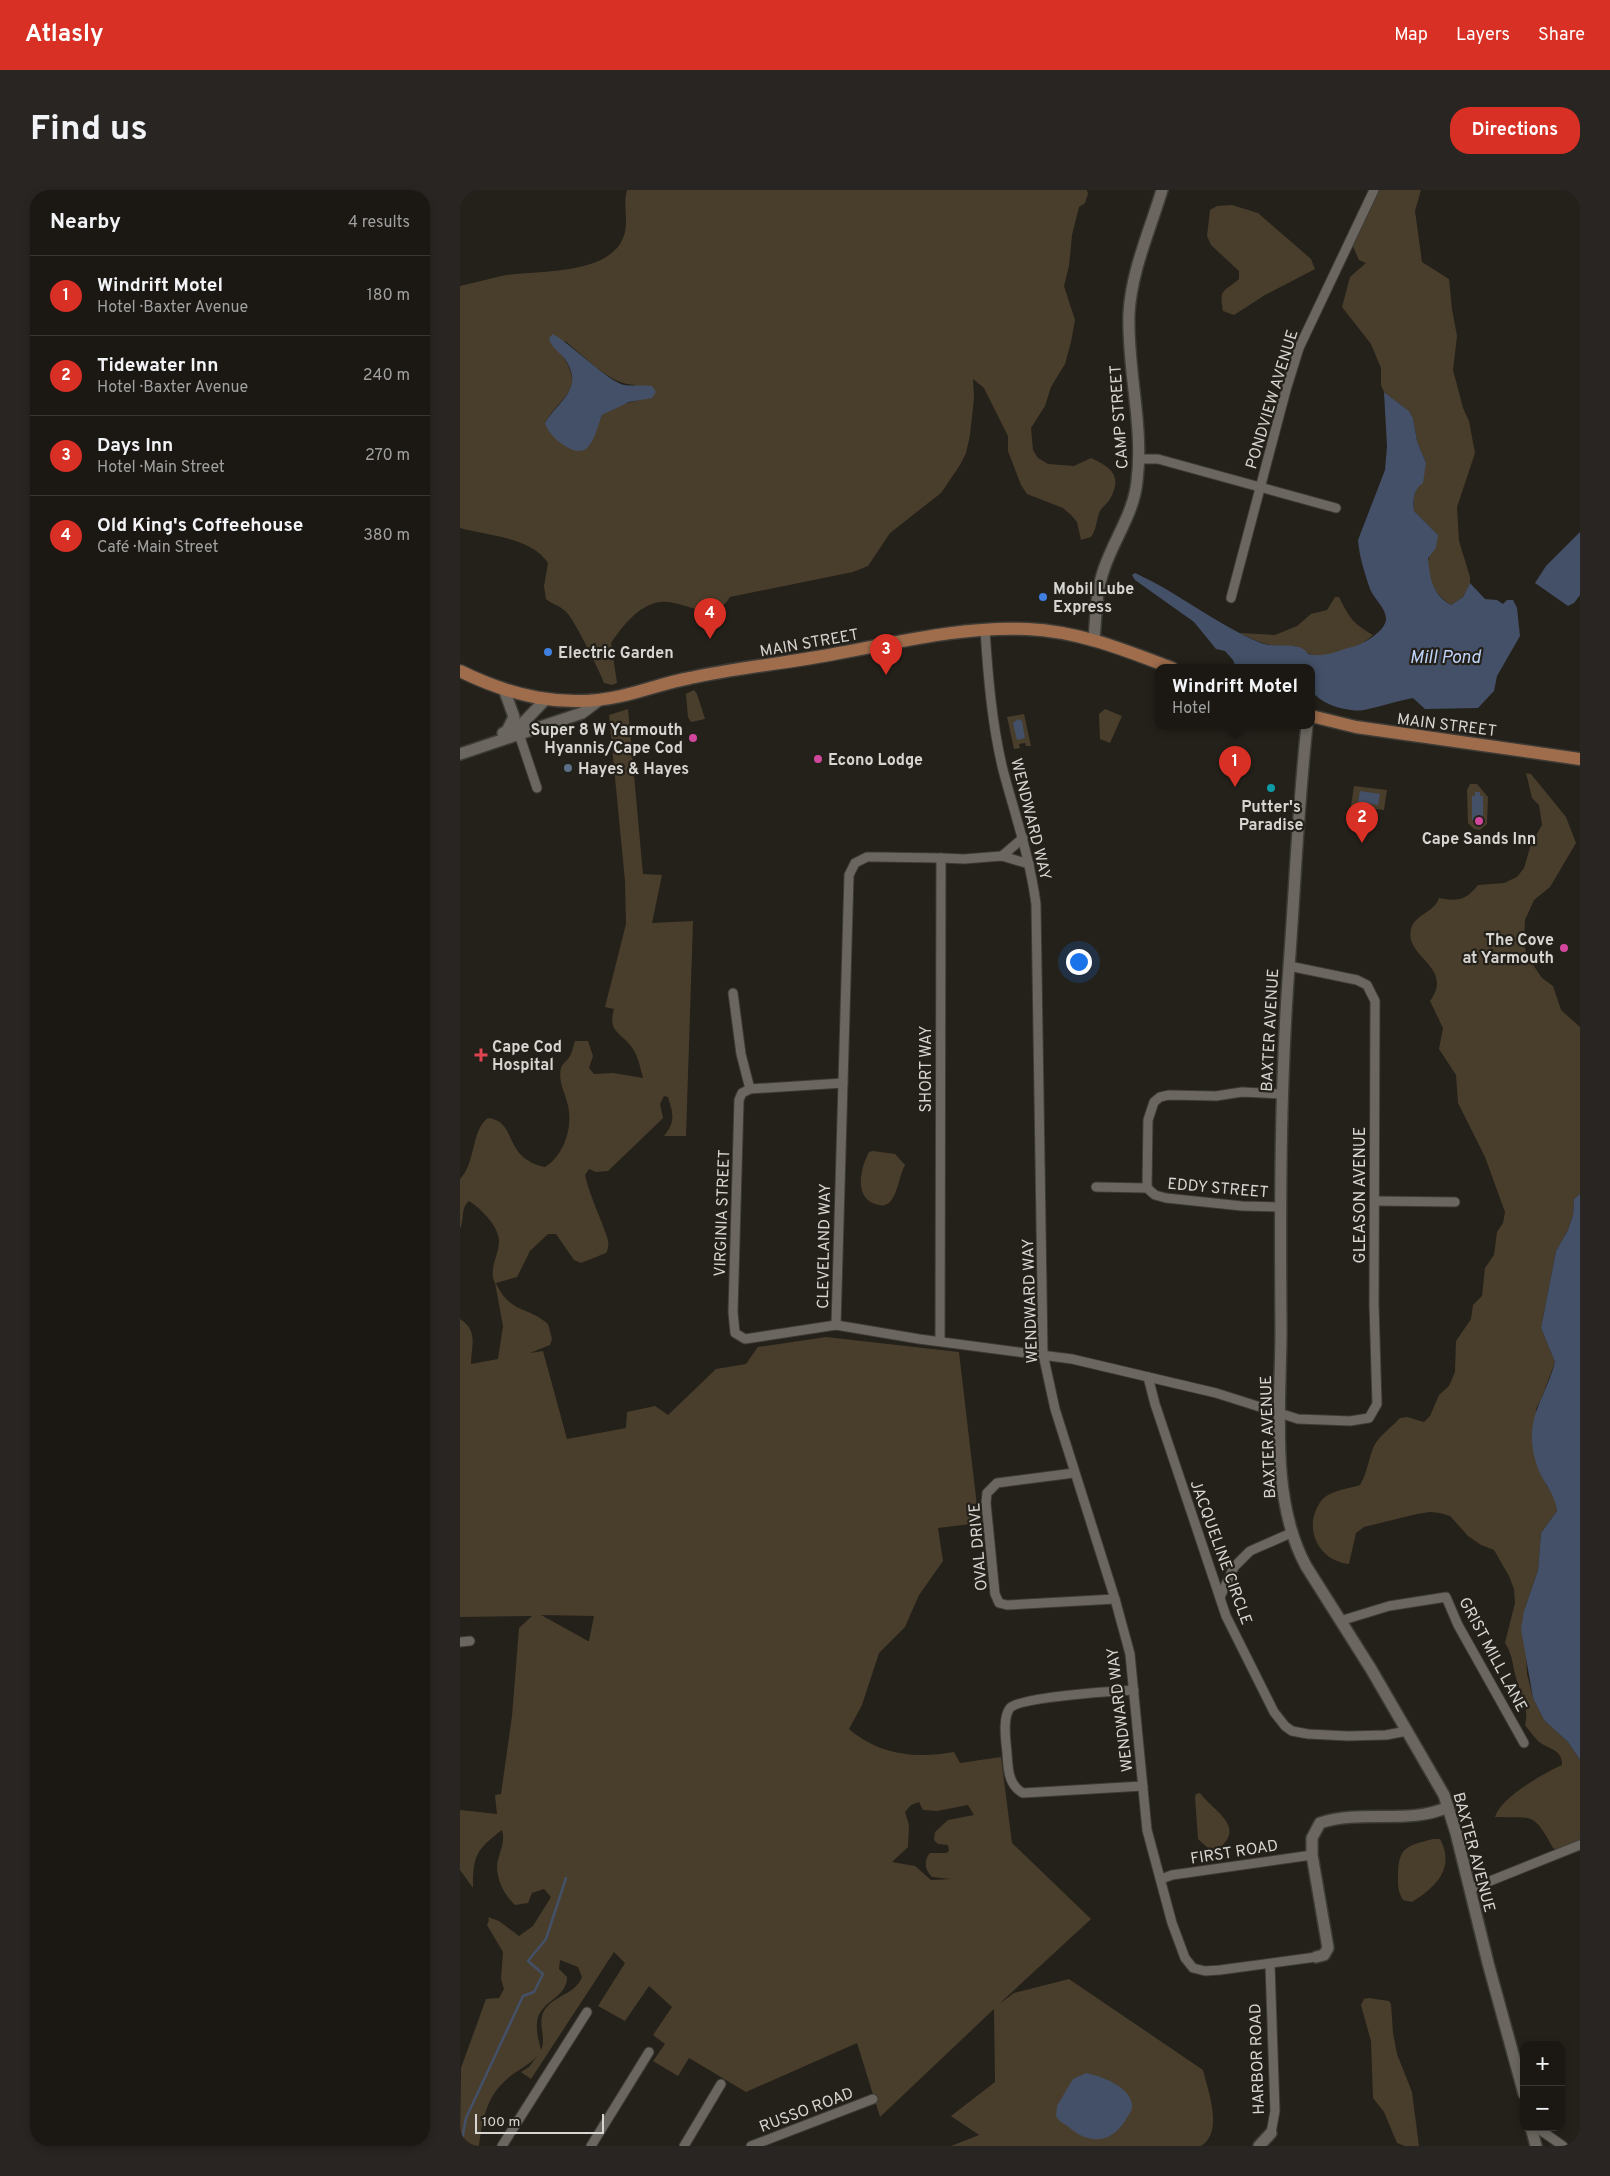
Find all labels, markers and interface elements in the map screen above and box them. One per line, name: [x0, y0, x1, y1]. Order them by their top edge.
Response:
text: Atlasly: [25, 20, 104, 50]
text: Map: [1394, 24, 1428, 47]
text: Layers: [1456, 24, 1510, 47]
text: Share: [1538, 24, 1585, 47]
button: Directions: [1450, 107, 1580, 154]
text: Find us: [30, 108, 148, 152]
text: Nearby: [50, 209, 121, 236]
text: 4 results: [348, 213, 410, 233]
text: Windrift Motel: [97, 274, 223, 298]
text: 1: [63, 286, 69, 306]
text: 180 m: [367, 286, 410, 306]
text: Hotel · Baxter Avenue: [97, 298, 248, 318]
street label: PONDVIEW AVENUE: [1242, 328, 1304, 472]
text: Tidewater Inn: [97, 354, 218, 378]
street label: CAMP STREET: [1106, 364, 1134, 470]
text: 2: [61, 366, 71, 386]
text: 240 m: [363, 366, 410, 386]
text: Hotel · Baxter Avenue: [97, 378, 248, 398]
text: Days Inn: [97, 434, 173, 458]
text: 3: [61, 446, 71, 466]
text: 270 m: [365, 446, 410, 466]
text: Hotel · Main Street: [97, 458, 225, 478]
text: Old King's Coffeehouse: [97, 514, 303, 538]
text: 4: [61, 526, 71, 546]
text: 380 m: [363, 526, 410, 546]
text: Café · Main Street: [97, 538, 219, 558]
place label: Mobil Lube Express: [1053, 580, 1134, 618]
marker: Mobil Lube Express: [1037, 591, 1049, 603]
pin: 4: [694, 598, 726, 639]
street label: MAIN STREET: [758, 625, 860, 663]
pin: 3: [870, 634, 902, 675]
place label: Electric Garden: [558, 644, 674, 664]
marker: Electric Garden: [542, 646, 554, 658]
water label: Mill Pond: [1410, 647, 1482, 670]
popup: [1155, 664, 1315, 729]
text: Windrift Motel: [1172, 675, 1298, 699]
text: Hotel: [1172, 699, 1211, 719]
street label: MAIN STREET: [1396, 710, 1498, 742]
place label: Super 8 W Yarmouth Hyannis/Cape Cod: [530, 721, 683, 759]
marker: Super 8 W Yarmouth Hyannis/Cape Cod: [687, 732, 699, 744]
pin: 1: [1219, 746, 1251, 787]
place label: Econo Lodge: [828, 751, 923, 771]
marker: Econo Lodge: [812, 753, 824, 765]
street label: WENDWARD WAY: [1005, 756, 1055, 883]
place label: Hayes & Hayes: [578, 760, 689, 780]
marker: Hayes & Hayes: [562, 762, 574, 774]
marker: Putter's Paradise: [1265, 782, 1277, 794]
place label: Putter's Paradise: [1239, 798, 1303, 836]
pin: 2: [1346, 802, 1378, 843]
marker: Cape Sands Inn: [1473, 815, 1485, 827]
place label: Cape Sands Inn: [1422, 830, 1536, 850]
place label: The Cove at Yarmouth: [1462, 931, 1554, 969]
marker: The Cove at Yarmouth: [1558, 942, 1570, 954]
your location: [1066, 949, 1092, 975]
street label: BAXTER AVENUE: [1258, 968, 1284, 1092]
street label: SHORT WAY: [917, 1025, 937, 1113]
place label: Cape Cod Hospital: [492, 1038, 562, 1076]
marker: Cape Cod Hospital: [474, 1048, 488, 1062]
street label: GLEASON AVENUE: [1351, 1127, 1371, 1263]
street label: VIRGINIA STREET: [711, 1149, 735, 1277]
street label: EDDY STREET: [1166, 1175, 1269, 1203]
street label: CLEVELAND WAY: [814, 1183, 836, 1309]
street label: WENDWARD WAY: [1019, 1238, 1043, 1364]
street label: BAXTER AVENUE: [1257, 1375, 1281, 1499]
street label: JACQUELINE CIRCLE: [1185, 1478, 1256, 1628]
street label: OVAL DRIVE: [965, 1502, 993, 1592]
street label: GRIST MILL LANE: [1454, 1594, 1531, 1716]
street label: WENDWARD WAY: [1103, 1646, 1139, 1773]
street label: BAXTER AVENUE: [1447, 1790, 1499, 1915]
street label: FIRST ROAD: [1189, 1836, 1280, 1870]
street label: HARBOR ROAD: [1246, 2003, 1270, 2115]
map controls: [1520, 2041, 1565, 2131]
button: +: [1520, 2041, 1565, 2086]
street label: RUSSO ROAD: [757, 2084, 857, 2138]
button: −: [1520, 2086, 1565, 2131]
scale bar: [475, 2111, 604, 2134]
text: 100 m: [482, 2114, 520, 2131]

